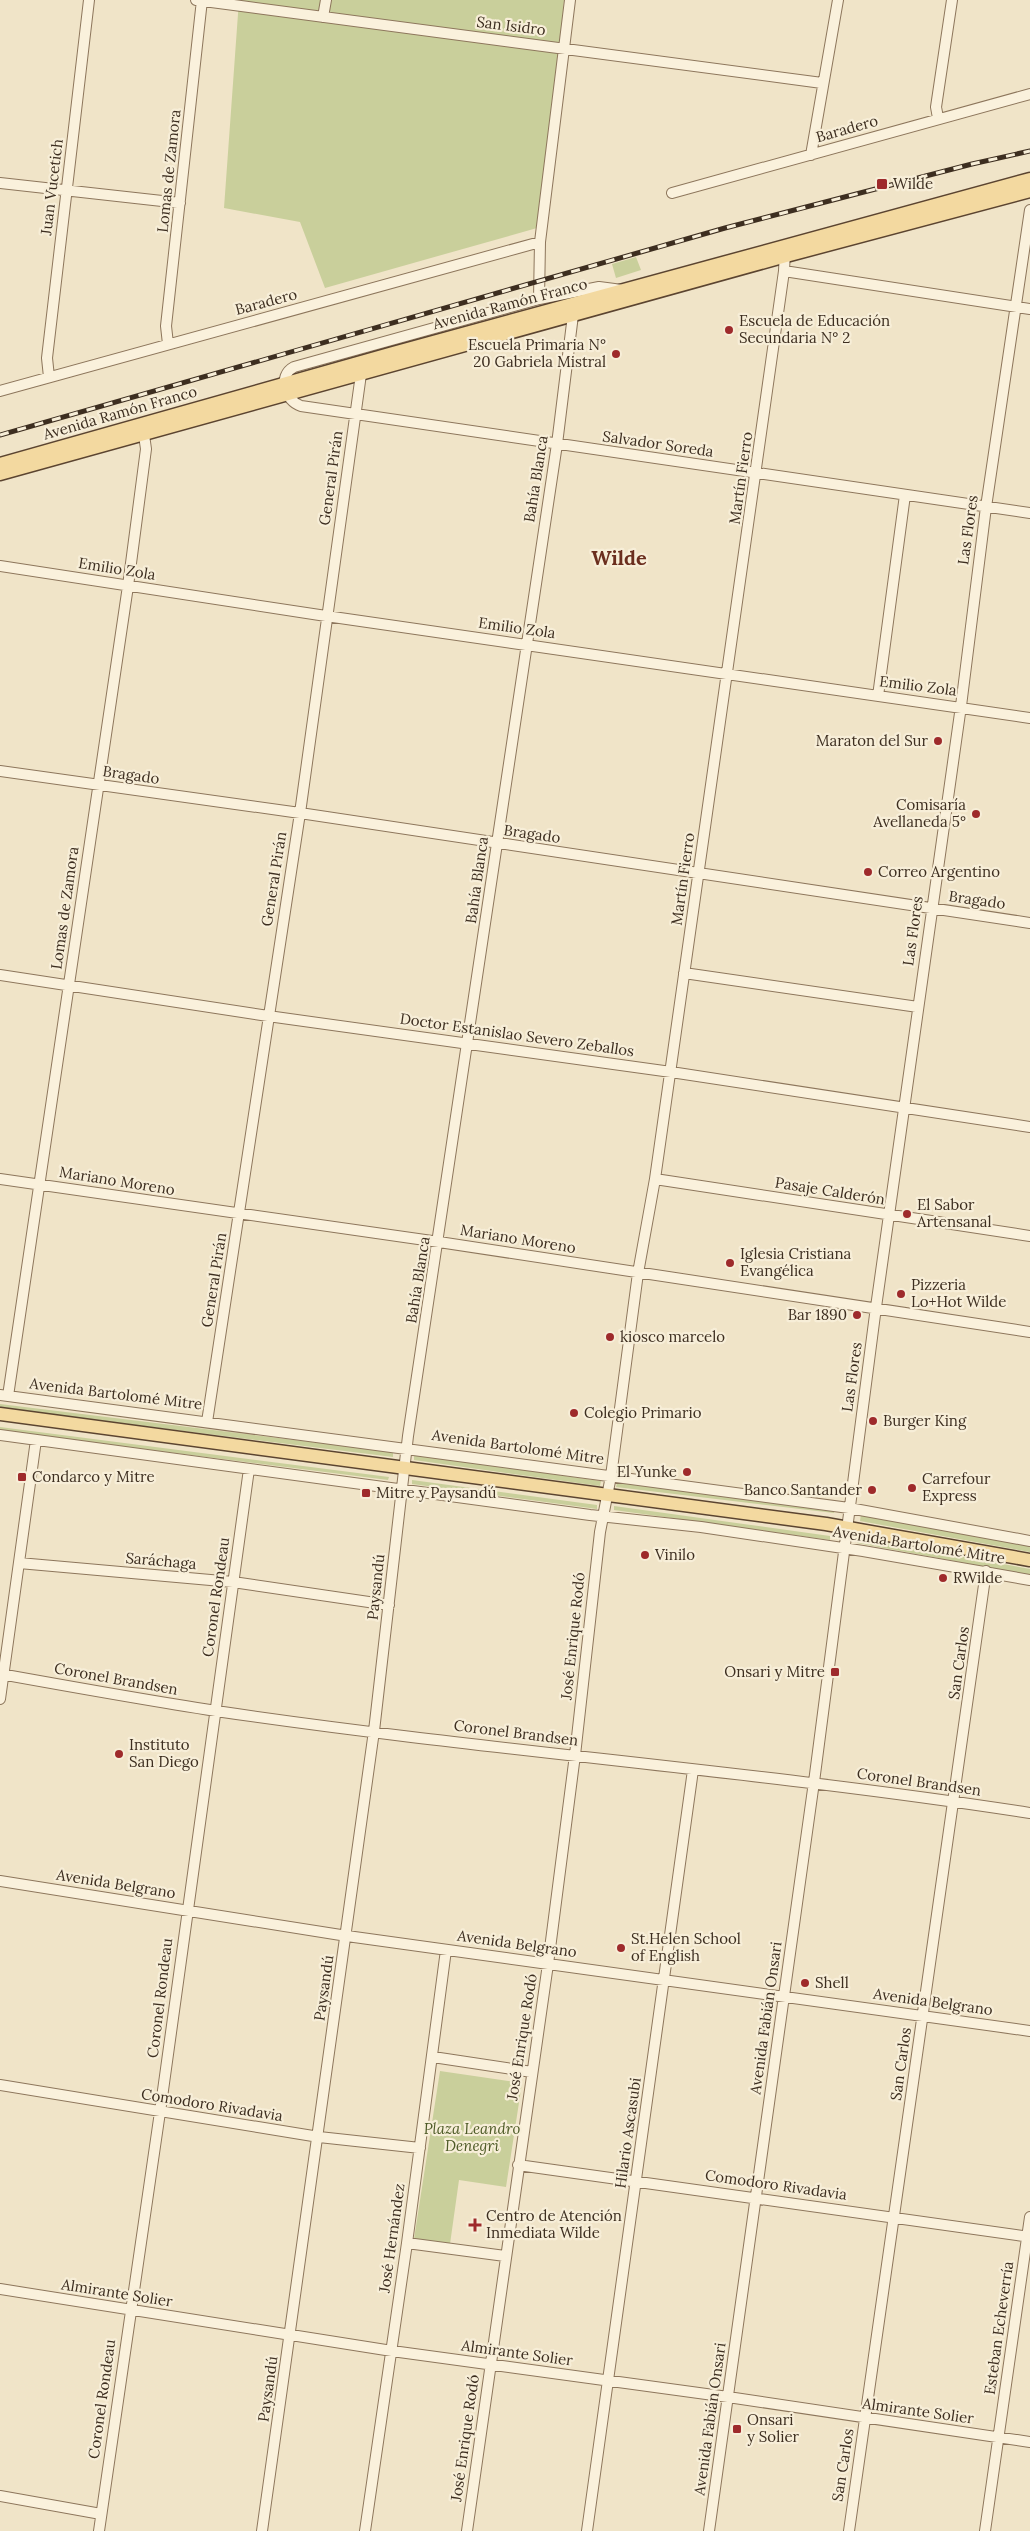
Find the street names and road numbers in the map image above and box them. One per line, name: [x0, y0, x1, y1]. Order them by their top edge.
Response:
street label: San Isidro: [475, 12, 547, 39]
street label: Lomas de Zamora: [153, 108, 184, 233]
street label: Baradero: [814, 111, 880, 146]
street label: Juan Vucetich: [36, 138, 67, 237]
street label: Avenida Ramón Franco: [430, 274, 589, 334]
street label: Baradero: [233, 284, 299, 319]
street label: Avenida Ramón Franco: [40, 381, 199, 444]
street label: Salvador Soreda: [601, 426, 715, 461]
street label: General Pirán: [314, 429, 347, 527]
street label: Martín Fierro: [725, 430, 756, 525]
street label: Bahía Blanca: [519, 434, 552, 524]
street label: Las Flores: [953, 494, 982, 566]
street label: Emilio Zola: [77, 553, 157, 584]
street label: Emilio Zola: [477, 613, 557, 642]
street label: Emilio Zola: [878, 671, 958, 700]
street label: Bragado: [101, 761, 161, 788]
street label: Bragado: [502, 820, 562, 847]
street label: General Pirán: [257, 830, 290, 928]
street label: Martín Fierro: [667, 831, 698, 926]
street label: Bahía Blanca: [461, 835, 492, 925]
street label: Lomas de Zamora: [46, 845, 83, 971]
street label: Bragado: [947, 886, 1007, 913]
street label: Las Flores: [898, 895, 927, 967]
street label: Doctor Estanislao Severo Zeballos: [399, 1009, 636, 1060]
street label: Mariano Moreno: [58, 1162, 176, 1199]
street label: Pasaje Calderón: [774, 1172, 886, 1209]
street label: Mariano Moreno: [459, 1220, 577, 1257]
street label: General Pirán: [197, 1231, 230, 1329]
street label: Bahía Blanca: [401, 1235, 434, 1325]
street label: Las Flores: [837, 1341, 866, 1413]
street label: Avenida Bartolomé Mitre: [28, 1373, 203, 1414]
street label: Avenida Bartolomé Mitre: [430, 1425, 605, 1468]
street label: Avenida Bartolomé Mitre: [831, 1521, 1006, 1567]
street label: Coronel Rondeau: [198, 1536, 233, 1658]
street label: Saráchaga: [125, 1548, 198, 1573]
street label: Paysandú: [363, 1553, 388, 1621]
street label: José Enrique Rodó: [556, 1571, 589, 1702]
street label: San Carlos: [944, 1625, 973, 1701]
street label: Coronel Brandsen: [53, 1658, 179, 1699]
street label: Coronel Brandsen: [453, 1715, 579, 1750]
street label: Coronel Brandsen: [856, 1763, 982, 1800]
street label: Avenida Belgrano: [54, 1865, 177, 1902]
street label: Avenida Belgrano: [455, 1926, 578, 1961]
street label: Coronel Rondeau: [143, 1937, 176, 2059]
street label: Avenida Fabián Onsari: [745, 1940, 786, 2097]
street label: Paysandú: [309, 1954, 338, 2022]
street label: José Enrique Rodó: [502, 1972, 541, 2103]
street label: Avenida Belgrano: [871, 1984, 994, 2019]
street label: San Carlos: [886, 2026, 915, 2102]
street label: Hilario Ascasubi: [610, 2076, 645, 2190]
street label: Comodoro Rivadavia: [140, 2084, 285, 2125]
street label: Comodoro Rivadavia: [704, 2165, 849, 2204]
street label: José Hernández: [374, 2182, 409, 2295]
street label: Esteban Echeverría: [980, 2260, 1017, 2396]
street label: Almirante Solier: [59, 2274, 175, 2311]
street label: Almirante Solier: [459, 2335, 574, 2370]
street label: Coronel Rondeau: [84, 2338, 119, 2460]
street label: Avenida Fabián Onsari: [689, 2341, 730, 2498]
street label: Paysandú: [253, 2355, 282, 2423]
street label: José Enrique Rodó: [446, 2373, 483, 2504]
street label: Almirante Solier: [860, 2393, 975, 2428]
street label: San Carlos: [827, 2427, 858, 2503]

